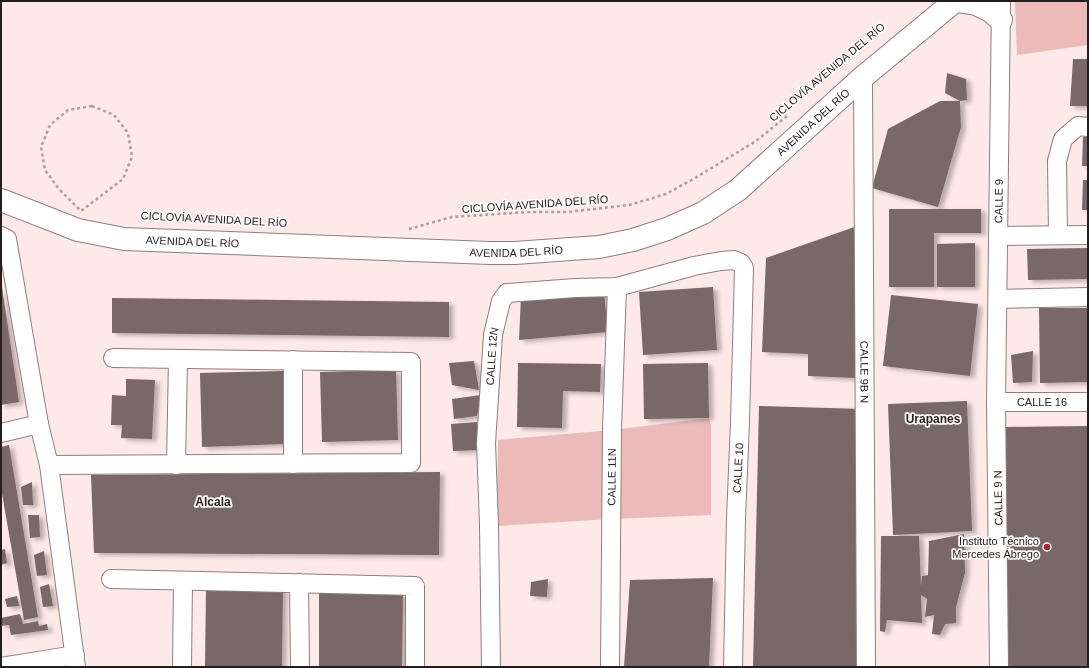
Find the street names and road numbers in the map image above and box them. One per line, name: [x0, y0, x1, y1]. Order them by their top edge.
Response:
street label: CICLOVÍA AVENIDA DEL RÍO: [766, 19, 888, 125]
street label: AVENIDA DEL RÍO: [773, 85, 853, 159]
street label: CALLE 9: [992, 179, 1005, 223]
street label: CICLOVÍA AVENIDA DEL RÍO: [461, 193, 609, 215]
street label: CICLOVÍA AVENIDA DEL RÍO: [140, 209, 288, 229]
street label: AVENIDA DEL RÍO: [145, 234, 240, 249]
street label: AVENIDA DEL RÍO: [469, 244, 564, 259]
street label: CALLE 12N: [484, 326, 501, 386]
street label: CALLE 9B N: [858, 341, 871, 403]
street label: CALLE 16: [1017, 396, 1067, 408]
street label: CALLE 10: [731, 443, 745, 493]
street label: CALLE 11N: [605, 448, 618, 506]
street label: CALLE 9 N: [992, 470, 1004, 526]

